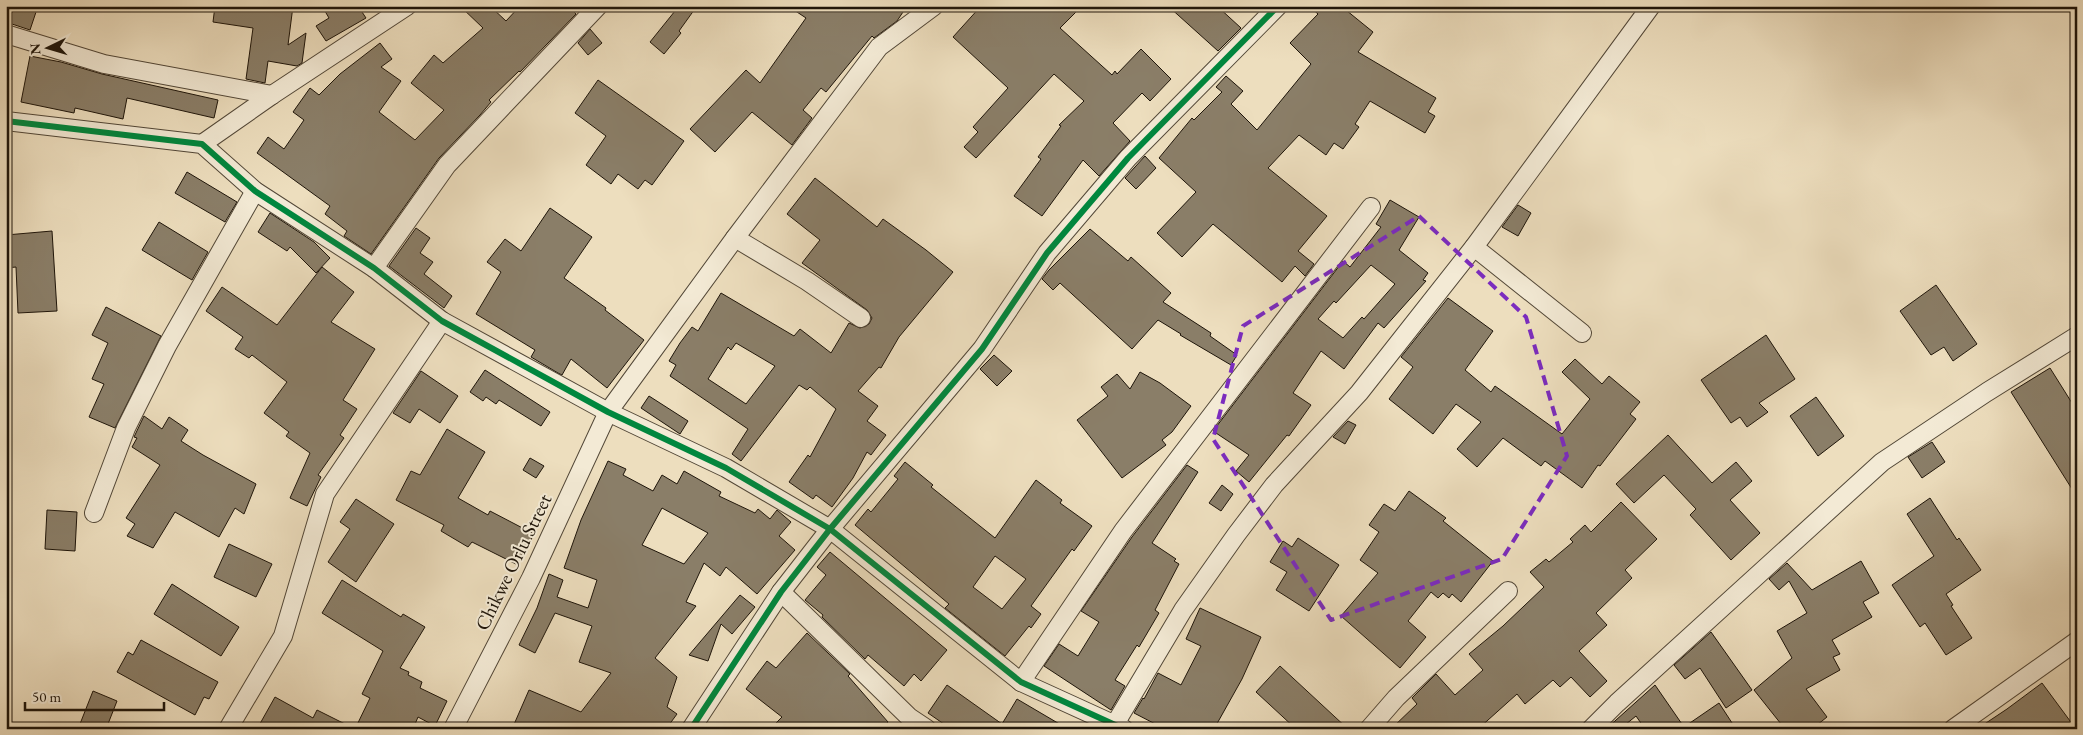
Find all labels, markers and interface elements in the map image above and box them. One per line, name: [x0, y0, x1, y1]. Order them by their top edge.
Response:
north arrow: [22, 22, 72, 72]
text: N: [26, 42, 45, 56]
street label: Chikwe Orlu Street: [469, 489, 558, 635]
scale bar: [25, 680, 164, 712]
text: 50 m: [32, 687, 61, 706]

